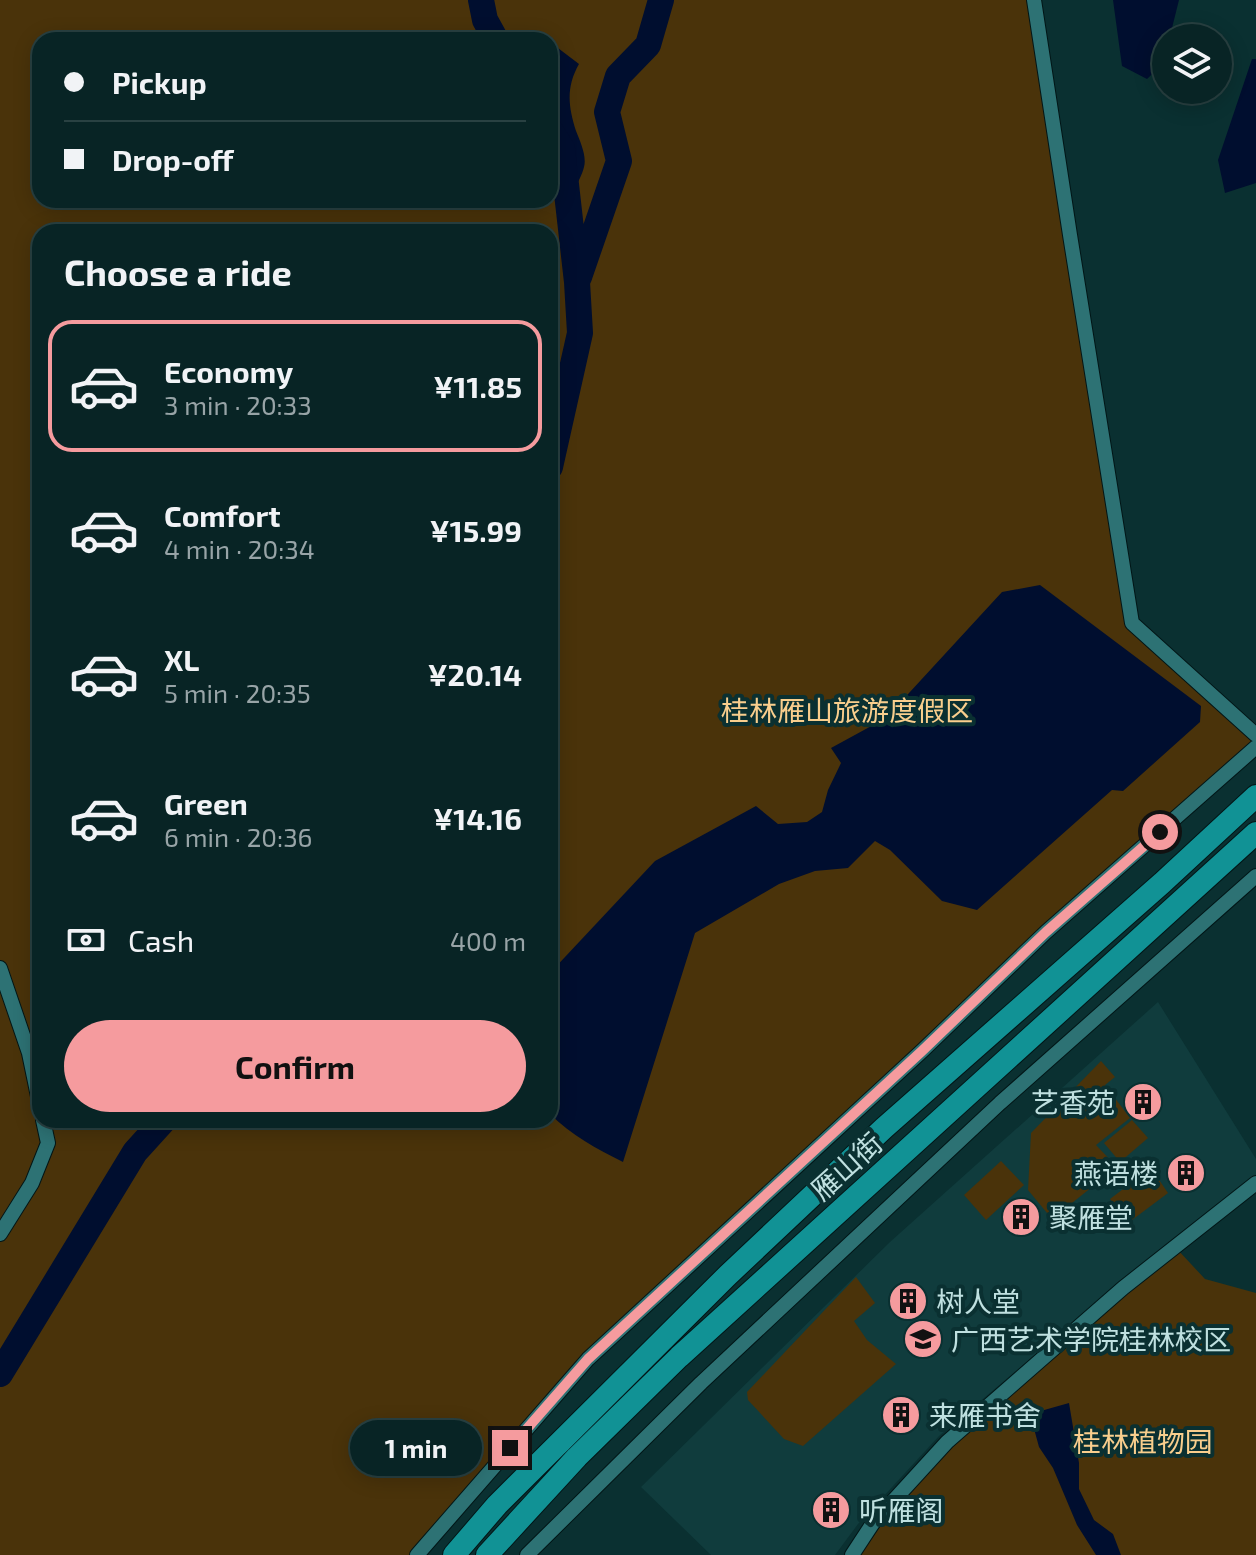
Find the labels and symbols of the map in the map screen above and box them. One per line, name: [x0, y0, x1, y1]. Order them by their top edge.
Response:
park label: 桂林雁山旅游度假区: [721, 693, 973, 727]
route start: [1142, 814, 1178, 850]
building icon: 艺香苑: [1122, 1081, 1164, 1123]
place label: 艺香苑: [1031, 1085, 1115, 1119]
street label: 雁山街: [803, 1125, 889, 1207]
building icon: 燕语楼: [1165, 1152, 1207, 1194]
place label: 燕语楼: [1074, 1156, 1158, 1190]
building icon: 聚雁堂: [1000, 1196, 1042, 1238]
place label: 聚雁堂: [1049, 1200, 1133, 1234]
building icon: 树人堂: [887, 1280, 929, 1322]
place label: 树人堂: [936, 1284, 1020, 1318]
school or university icon: 广西艺术学院桂林校区: [902, 1318, 944, 1360]
place label: 广西艺术学院桂林校区: [951, 1322, 1231, 1356]
building icon: 来雁书舍: [880, 1394, 922, 1436]
place label: 来雁书舍: [929, 1398, 1041, 1432]
callout: 1 min: [350, 1420, 482, 1476]
park label: 桂林植物园: [1073, 1424, 1213, 1458]
route end: [492, 1430, 528, 1466]
building icon: 听雁阁: [810, 1489, 852, 1531]
place label: 听雁阁: [859, 1493, 943, 1527]

